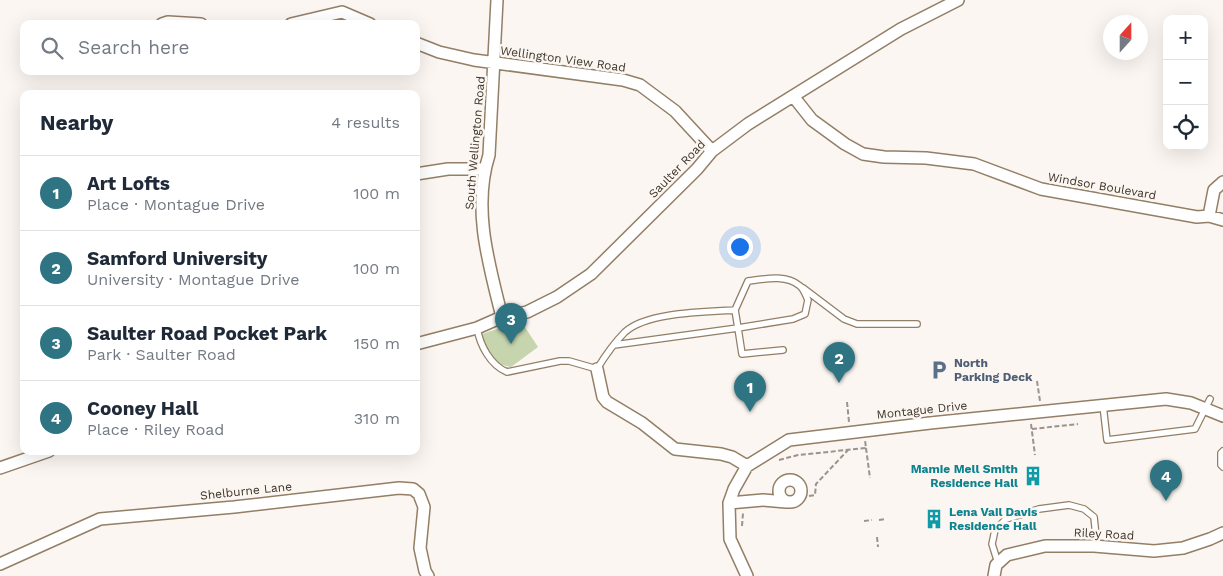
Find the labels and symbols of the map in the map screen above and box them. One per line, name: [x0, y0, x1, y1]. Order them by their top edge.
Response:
north arrow: [1103, 15, 1148, 60]
street label: Wellington View Road: [499, 43, 627, 75]
street label: South Wellington Road: [462, 76, 488, 210]
street label: Saulter Road: [646, 137, 708, 201]
street label: Windsor Boulevard: [1047, 170, 1157, 202]
your location: [727, 234, 753, 260]
pin: 3: [495, 303, 527, 344]
pin: 2: [823, 342, 855, 383]
place label: North Parking Deck: [954, 356, 1033, 384]
parking icon: North Parking Deck: [928, 359, 950, 381]
pin: 1: [734, 371, 766, 412]
street label: Montague Drive: [876, 398, 968, 422]
pin: 4: [1150, 460, 1182, 501]
place label: Mamie Mell Smith Residence Hall: [911, 462, 1018, 490]
building icon: Mamie Mell Smith Residence Hall: [1022, 465, 1044, 487]
street label: Shelburne Lane: [199, 479, 293, 503]
place label: Lena Vail Davis Residence Hall: [949, 505, 1038, 533]
building icon: Lena Vail Davis Residence Hall: [923, 508, 945, 530]
street label: Riley Road: [1073, 525, 1135, 543]

